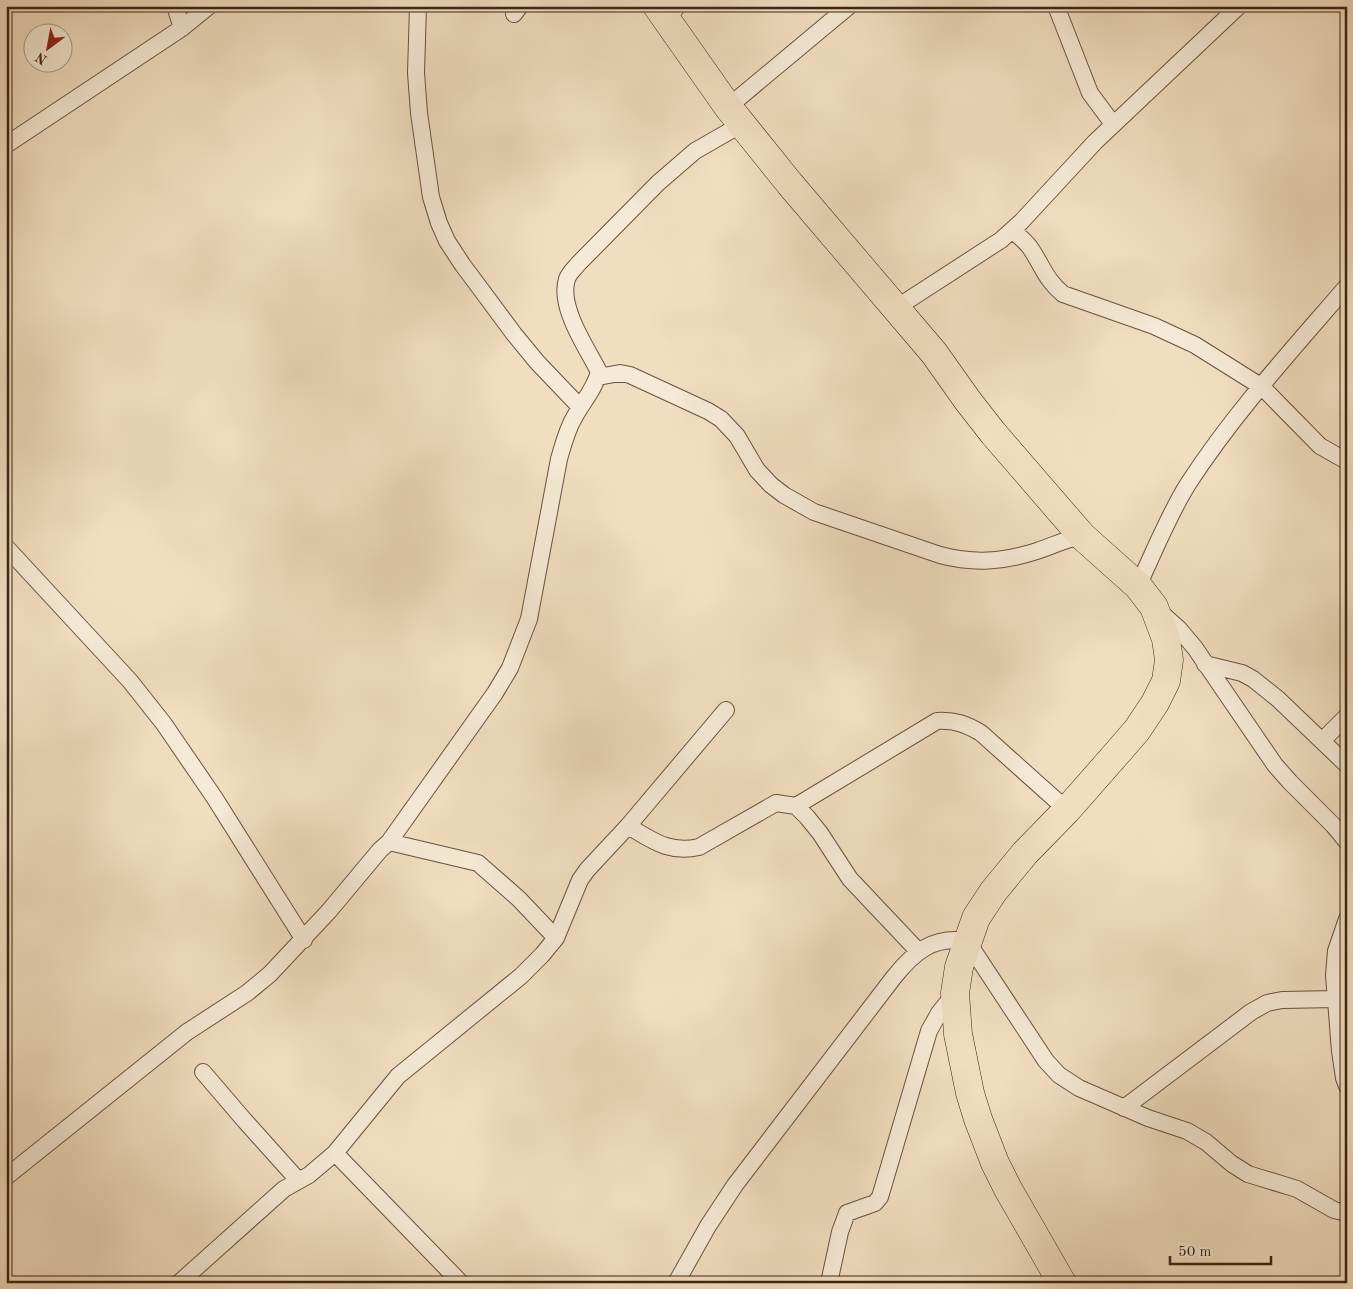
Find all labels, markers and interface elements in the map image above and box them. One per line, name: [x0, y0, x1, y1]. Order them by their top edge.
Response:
north arrow: [22, 22, 72, 72]
text: N: [33, 49, 50, 67]
scale bar: [1170, 1234, 1272, 1266]
text: 50 m: [1178, 1245, 1212, 1260]

